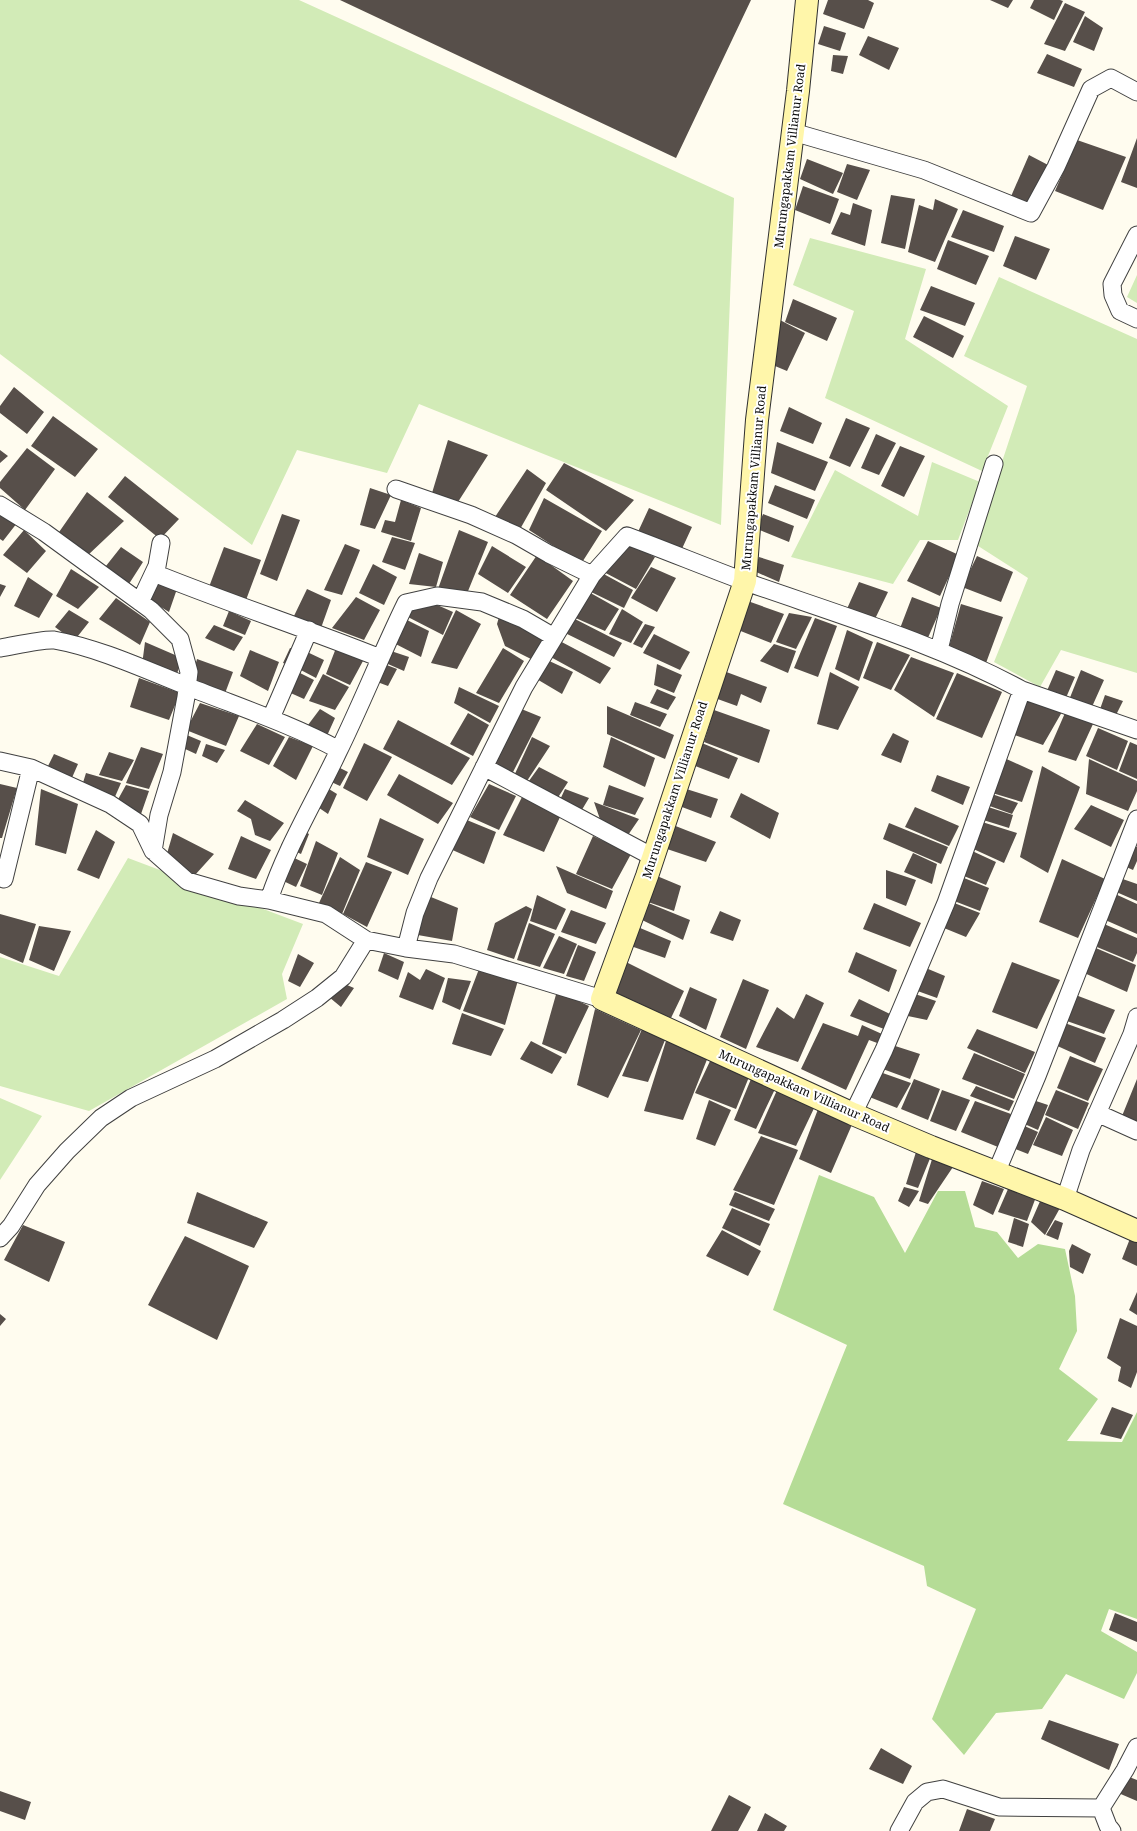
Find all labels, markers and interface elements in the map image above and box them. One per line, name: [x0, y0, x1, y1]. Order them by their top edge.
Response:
street label: Murungapakkam Villianur Road: [770, 62, 809, 249]
street label: Murungapakkam Villianur Road: [737, 384, 770, 571]
street label: Murungapakkam Villianur Road: [638, 698, 711, 881]
street label: Murungapakkam Villianur Road: [716, 1045, 893, 1136]

